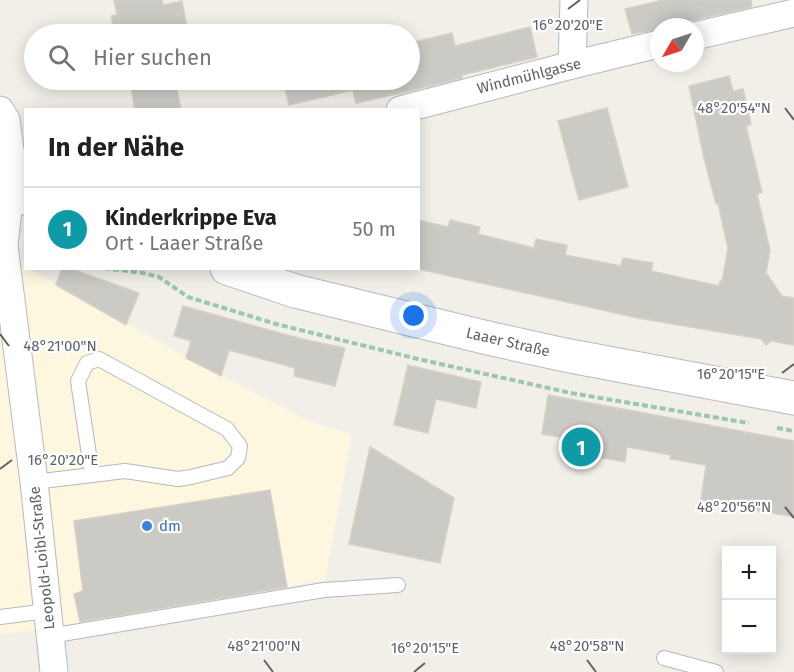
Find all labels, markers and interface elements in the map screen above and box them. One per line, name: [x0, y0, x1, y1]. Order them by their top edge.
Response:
text: 16°20'20"E: [533, 16, 603, 34]
north arrow: [650, 18, 704, 72]
search box: [24, 24, 420, 90]
icon: search: [45, 41, 78, 74]
text: Hier suchen: [93, 44, 212, 71]
street label: Windmühlgasse: [475, 54, 583, 98]
text: 48°20'54"N: [697, 99, 771, 117]
text: In der Nähe: [48, 132, 184, 163]
text: Kinderkrippe Eva: [105, 204, 277, 231]
text: 1: [63, 217, 72, 241]
text: 50 m: [352, 217, 396, 241]
text: Ort · Laaer Straße: [105, 231, 263, 255]
your location: [399, 301, 428, 330]
street label: Laaer Straße: [464, 324, 552, 360]
text: 48°21'00"N: [23, 337, 97, 355]
text: 16°20'15"E: [697, 365, 765, 383]
pin: 1: [562, 424, 600, 470]
text: 16°20'20"E: [28, 451, 98, 469]
street label: Leopold-Loibl-Straße: [26, 486, 58, 630]
text: 48°20'56"N: [697, 498, 771, 516]
place label: dm: [159, 517, 181, 535]
marker: dm: [140, 519, 154, 533]
map controls: [722, 546, 776, 654]
button: +: [722, 546, 776, 600]
button: −: [722, 600, 776, 654]
text: 48°21'00"N: [227, 637, 301, 655]
text: 48°20'58"N: [550, 637, 624, 655]
text: 16°20'15"E: [391, 639, 459, 657]

